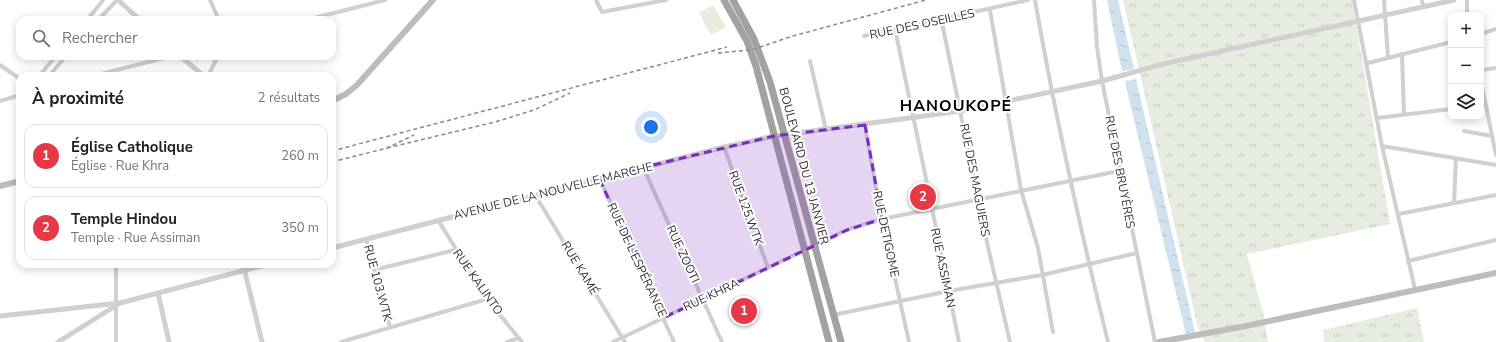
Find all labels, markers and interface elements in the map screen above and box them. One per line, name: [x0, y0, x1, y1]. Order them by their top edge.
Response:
street label: RUE DES OSEILLES: [868, 5, 976, 43]
map controls: [1448, 12, 1484, 120]
button: +: [1448, 12, 1484, 48]
search box: [16, 16, 336, 60]
icon: search: [30, 27, 52, 49]
text: Rechercher: [62, 28, 137, 48]
button: −: [1448, 48, 1484, 84]
button: layers: [1448, 84, 1484, 120]
street label: BOULEVARD DU 13 JANVIER: [775, 86, 833, 246]
text: À proximité: [32, 87, 124, 110]
text: 2 résultats: [258, 89, 320, 107]
district label: HANOUKOPÉ: [900, 95, 1012, 117]
street label: RUE DES BRUYÈRES: [1101, 114, 1139, 230]
your location: [641, 117, 661, 137]
street label: RUE DES MAGUIERS: [956, 122, 994, 238]
text: Église Catholique: [71, 137, 193, 157]
text: 1: [42, 147, 50, 165]
text: 260 m: [281, 147, 319, 165]
text: Église · Rue Khra: [71, 157, 169, 175]
street label: AVENUE DE LA NOUVELLE MARCHE: [452, 158, 654, 224]
street label: RUE 125.WTK: [725, 168, 767, 248]
pin: 2: [910, 182, 936, 212]
street label: RUE DETIGOME: [869, 189, 903, 279]
street label: RUE DE L'ESPÉRANCE: [603, 200, 671, 320]
text: Temple Hindou: [71, 209, 177, 229]
text: 2: [42, 219, 50, 237]
text: 350 m: [281, 219, 319, 237]
street label: RUE ZOOTI: [663, 223, 703, 285]
street label: RUE ASSIMAN: [927, 227, 959, 309]
text: Temple · Rue Assiman: [71, 229, 200, 247]
street label: RUE KAMÉ: [558, 238, 602, 298]
street label: RUE 103.WTK: [360, 243, 396, 324]
street label: RUE KALINTO: [449, 246, 507, 318]
street label: RUE KHRA: [680, 275, 742, 315]
pin: 1: [731, 296, 757, 326]

